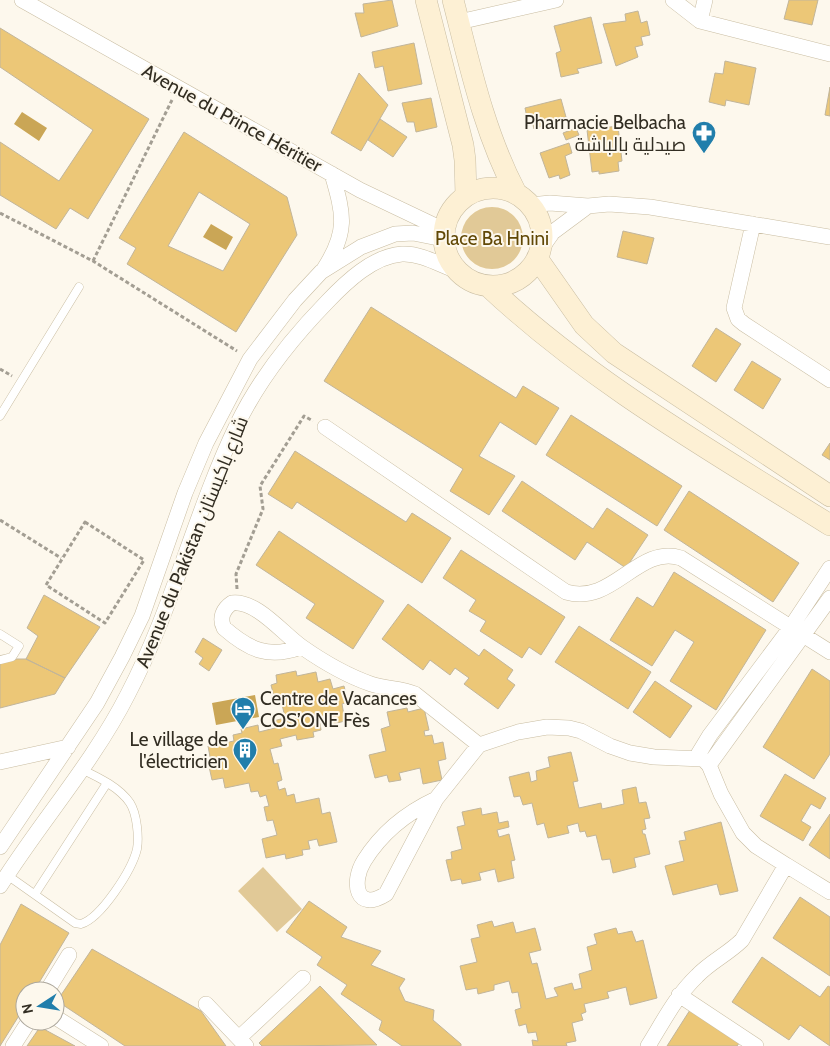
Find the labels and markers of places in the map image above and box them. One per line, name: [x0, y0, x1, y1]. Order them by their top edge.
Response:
place label: Pharmacie Belbacha صيدلية بالباشة: [524, 111, 686, 156]
pharmacy icon: Pharmacie Belbacha صيدلية بالباشة: [691, 120, 717, 154]
place label: Centre de Vacances COS’ONE Fès: [260, 687, 417, 732]
hotel icon: Centre de Vacances COS’ONE Fès: [230, 696, 256, 730]
place label: Le village de l'électricien: [129, 728, 228, 773]
building icon: Le village de l'électricien: [232, 737, 258, 771]

